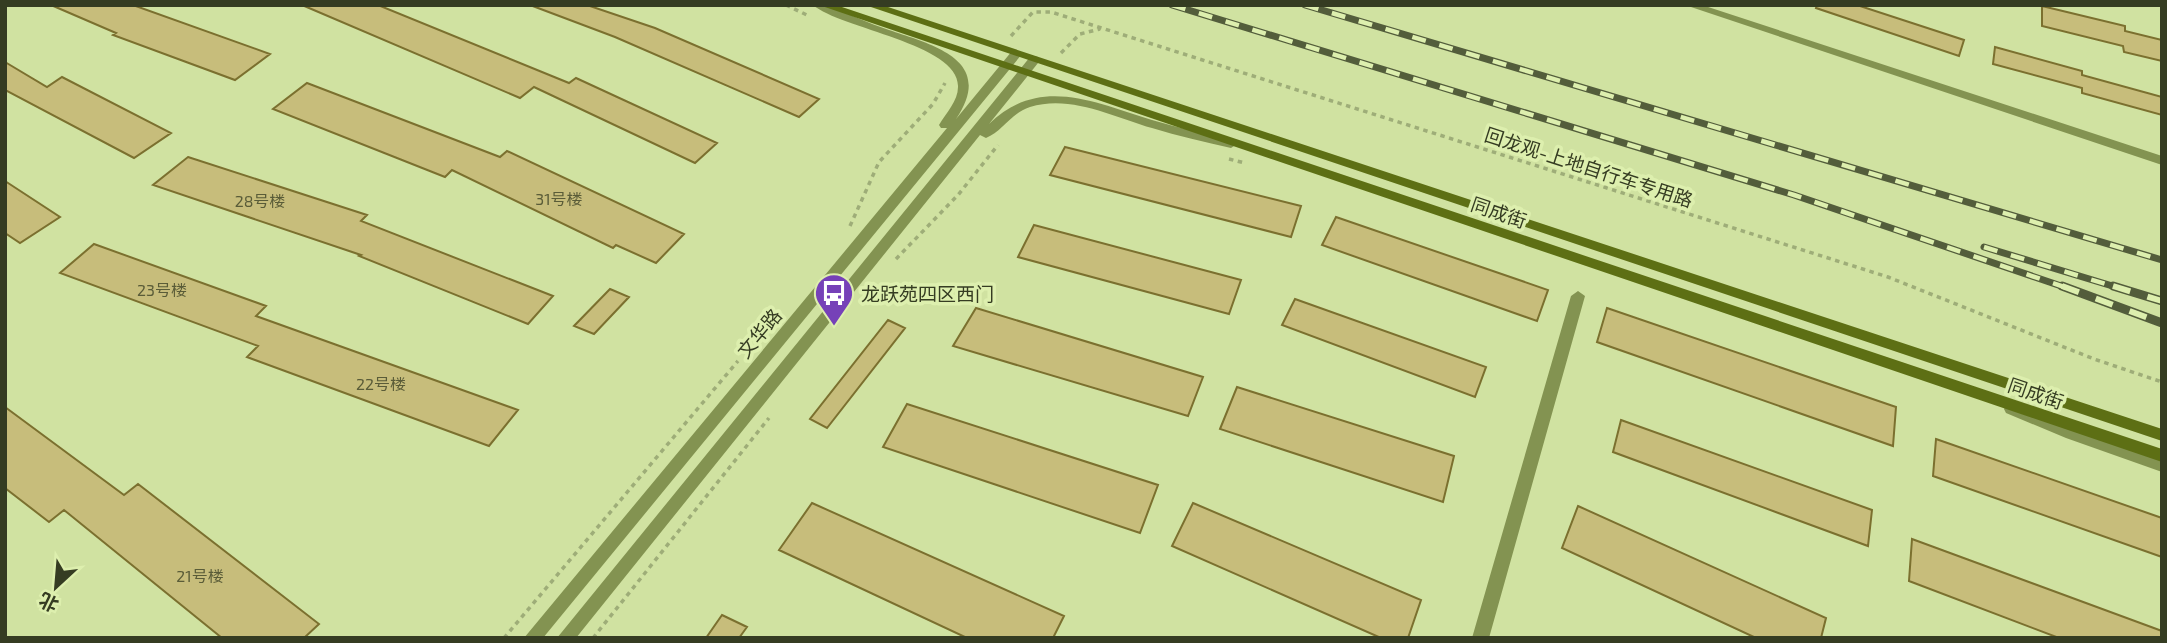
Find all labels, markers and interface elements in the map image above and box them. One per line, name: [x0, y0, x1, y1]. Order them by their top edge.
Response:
street label: 回龙观-上地自行车专用路: [1482, 122, 1696, 212]
house number: 31号楼: [535, 189, 583, 208]
house number: 28号楼: [235, 191, 285, 210]
street label: 同成街: [1468, 192, 1530, 232]
bus stop icon: 龙跃苑四区西门: [813, 272, 855, 327]
house number: 23号楼: [137, 280, 187, 299]
place label: 龙跃苑四区西门: [861, 282, 994, 305]
street label: 文华路: [732, 304, 786, 362]
street label: 同成街: [2005, 373, 2067, 413]
house number: 22号楼: [356, 374, 406, 393]
north arrow: [21, 552, 91, 622]
house number: 21号楼: [176, 566, 224, 585]
text: 北: [35, 588, 62, 617]

